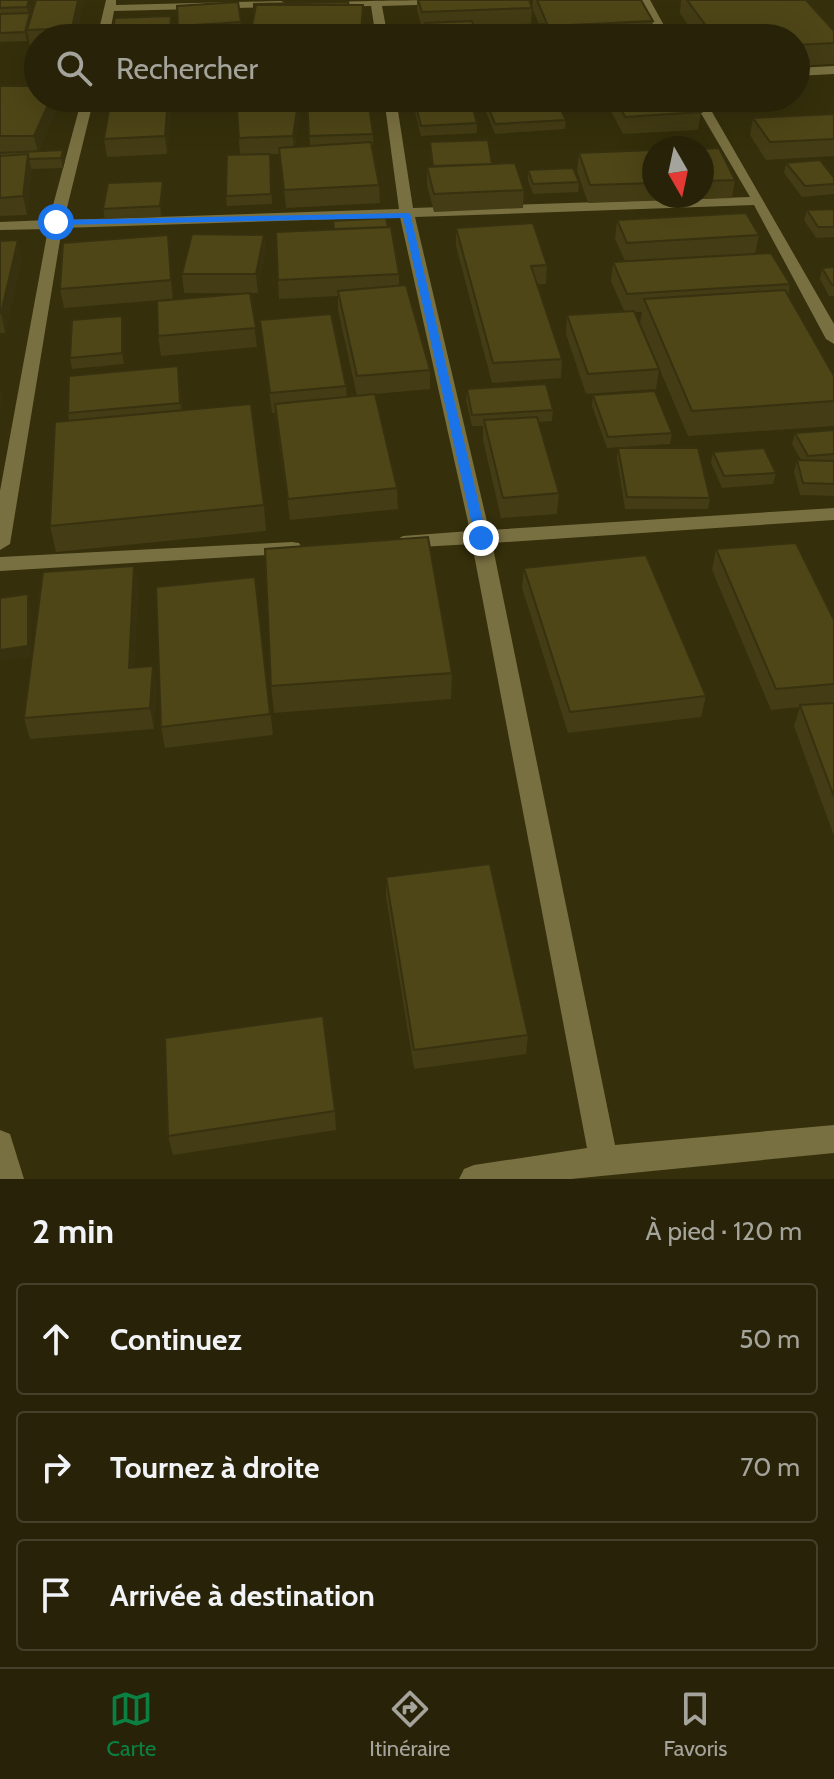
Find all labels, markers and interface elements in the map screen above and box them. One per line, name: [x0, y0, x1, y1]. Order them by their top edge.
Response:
search box: [24, 24, 810, 112]
icon: search: [52, 46, 96, 90]
text: Rechercher: [116, 50, 258, 87]
north arrow: [642, 136, 714, 208]
route start: [38, 204, 74, 240]
route end: [463, 520, 499, 556]
text: 2 min: [32, 1210, 114, 1252]
text: À pied · 120 m: [646, 1215, 802, 1247]
icon: ahead: [34, 1317, 78, 1361]
text: Continuez: [110, 1321, 242, 1358]
text: 50 m: [739, 1323, 800, 1355]
icon: right: [34, 1445, 78, 1489]
text: Tournez à droite: [110, 1449, 319, 1486]
text: 70 m: [740, 1451, 800, 1483]
icon: arrive: [34, 1573, 78, 1617]
text: Arrivée à destination: [110, 1577, 375, 1614]
tab: Carte: [107, 1687, 156, 1762]
tab: Itinéraire: [369, 1687, 450, 1762]
tab: Favoris: [664, 1687, 727, 1762]

